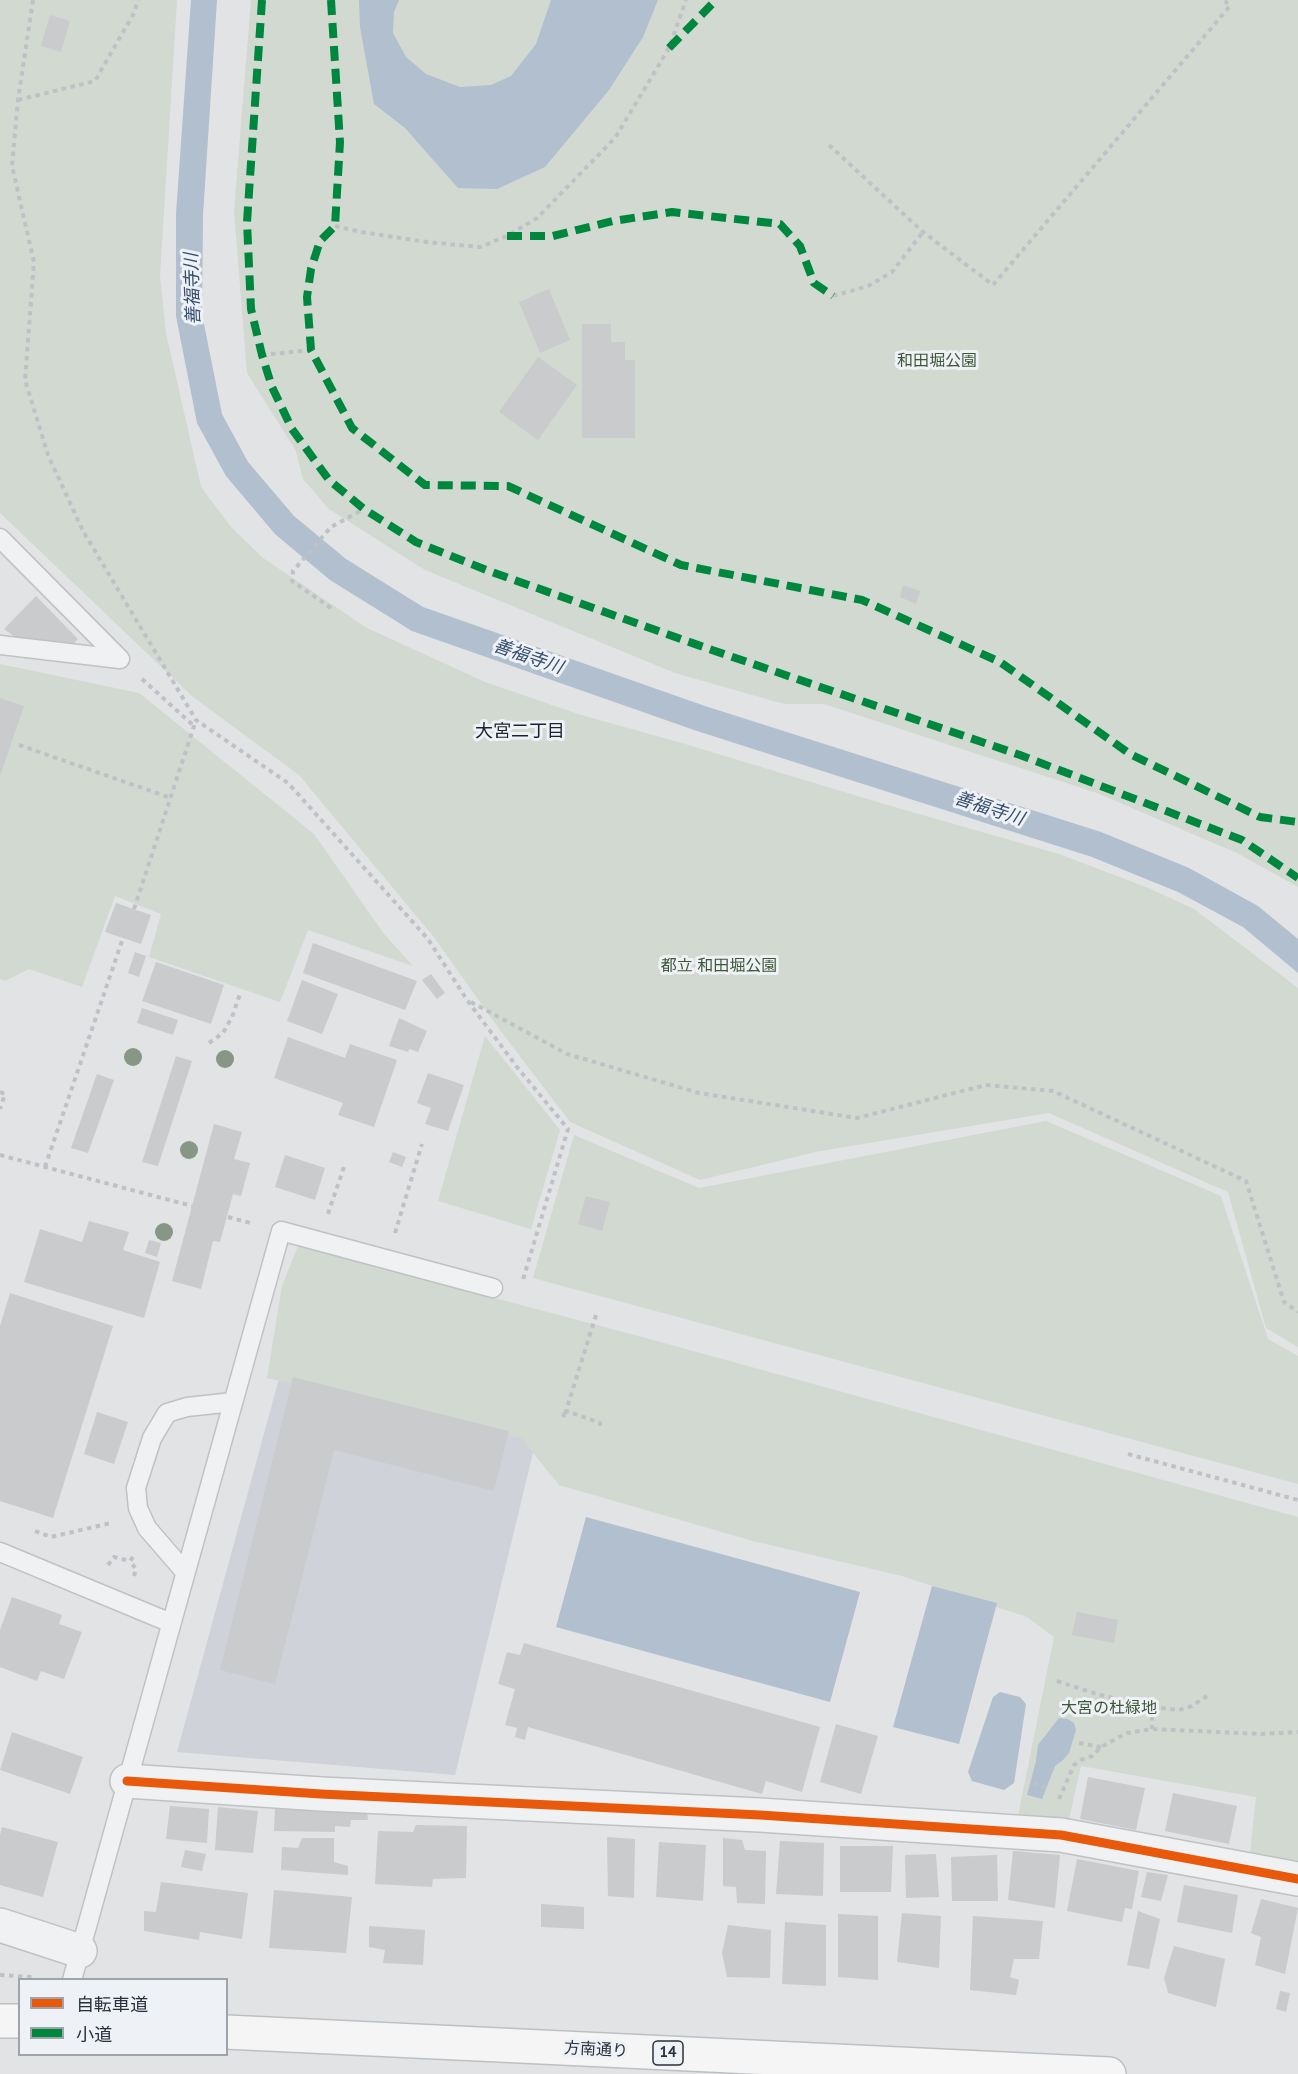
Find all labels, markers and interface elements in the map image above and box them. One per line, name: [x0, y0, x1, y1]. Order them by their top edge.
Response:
water label: 善福寺川: [181, 253, 205, 325]
park label: 和田堀公園: [897, 351, 977, 371]
water label: 善福寺川: [490, 635, 566, 679]
district label: 大宮二丁目: [475, 721, 565, 743]
water label: 善福寺川: [951, 788, 1027, 830]
park label: 都立 和田堀公園: [661, 956, 777, 976]
park label: 大宮の杜緑地: [1061, 1698, 1157, 1718]
legend: [18, 1978, 228, 2056]
text: 自転車道: [76, 1993, 148, 2016]
text: 小道: [76, 2023, 112, 2046]
street label: 方南通り: [564, 2039, 628, 2061]
road number: 14: [653, 2041, 683, 2065]

